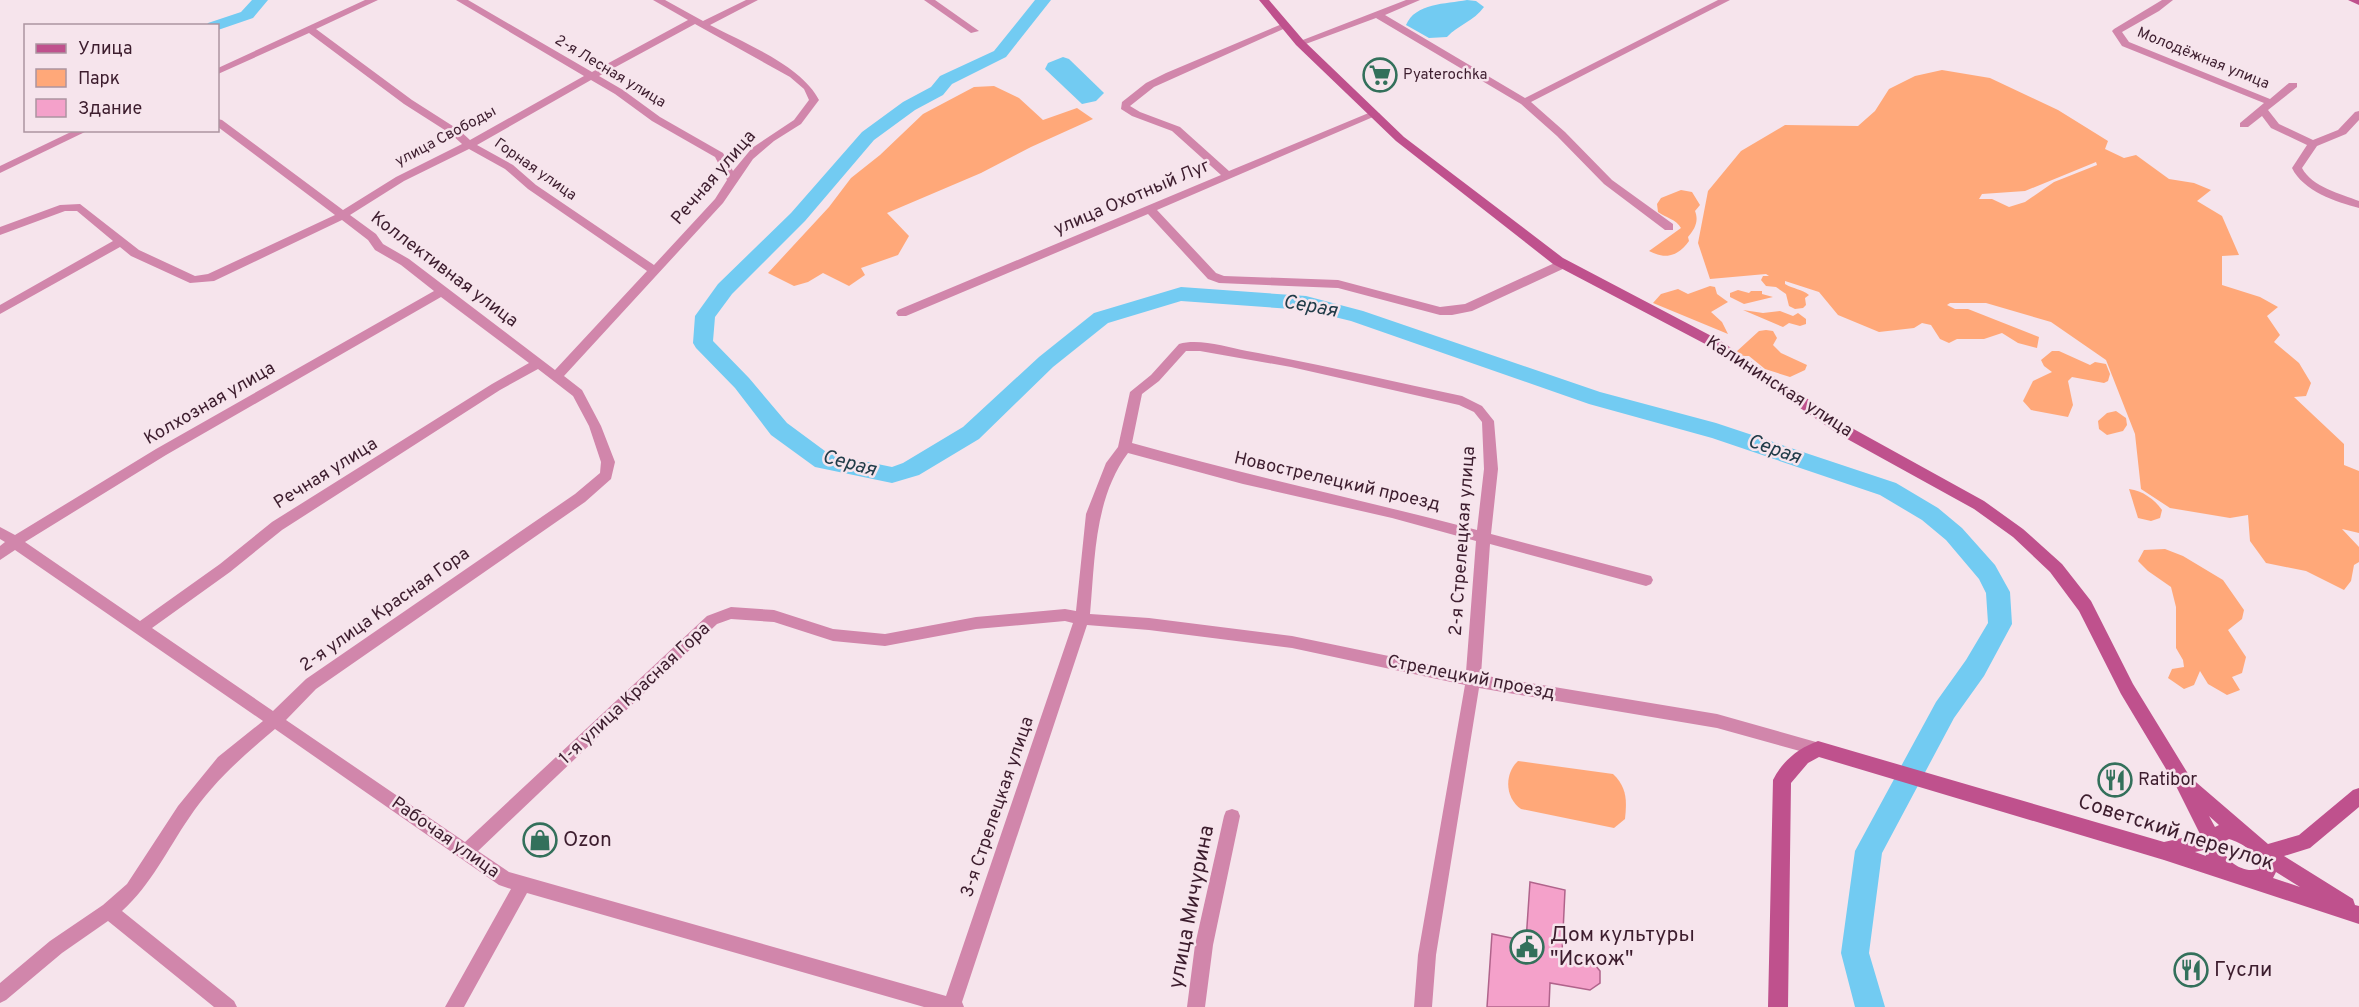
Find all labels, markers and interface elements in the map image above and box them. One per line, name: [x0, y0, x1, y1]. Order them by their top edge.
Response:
legend: [24, 24, 219, 132]
street label: Молодёжная улица: [2134, 24, 2272, 94]
street label: 2-я Лесная улица: [551, 31, 669, 113]
text: Улица: [78, 38, 132, 61]
supermarket icon: Pyaterochka: [1362, 57, 1398, 93]
place label: Pyaterochka: [1403, 66, 1487, 85]
text: Парк: [78, 68, 120, 91]
text: Здание: [78, 98, 142, 121]
street label: улица Свободы: [392, 102, 500, 172]
street label: Речная улица: [667, 126, 761, 230]
street label: Горная улица: [490, 135, 580, 205]
street label: улица Охотный Луг: [1050, 155, 1214, 241]
street label: Коллективная улица: [366, 207, 522, 333]
water label: Серая: [1281, 289, 1340, 325]
street label: Калининская улица: [1701, 331, 1857, 443]
street label: Колхозная улица: [140, 357, 280, 451]
water label: Серая: [1744, 429, 1805, 471]
street label: Речная улица: [270, 433, 382, 515]
water label: Серая: [819, 444, 879, 484]
street label: 2-я Стрелецкая улица: [1445, 445, 1481, 637]
street label: Новострелецкий проезд: [1232, 447, 1442, 517]
street label: 2-я улица Красная Гора: [296, 543, 474, 677]
street label: 1-я улица Красная Гора: [554, 618, 716, 770]
street label: Стрелецкий проезд: [1385, 650, 1557, 706]
street label: 3-я Стрелецкая улица: [956, 713, 1040, 901]
restaurant icon: Ratibor: [2097, 762, 2133, 798]
place label: Ratibor: [2138, 769, 2197, 792]
street label: Советский переулок: [2074, 788, 2278, 878]
street label: Рабочая улица: [386, 792, 504, 884]
shop icon: Ozon: [522, 822, 558, 858]
street label: улица Мичурина: [1163, 823, 1221, 991]
place label: Ozon: [563, 827, 612, 854]
place label: Дом культуры "Искож": [1550, 922, 1695, 973]
public building icon: Дом культуры "Искож": [1509, 929, 1545, 965]
restaurant icon: Гусли: [2173, 952, 2209, 988]
place label: Гусли: [2214, 957, 2272, 984]

